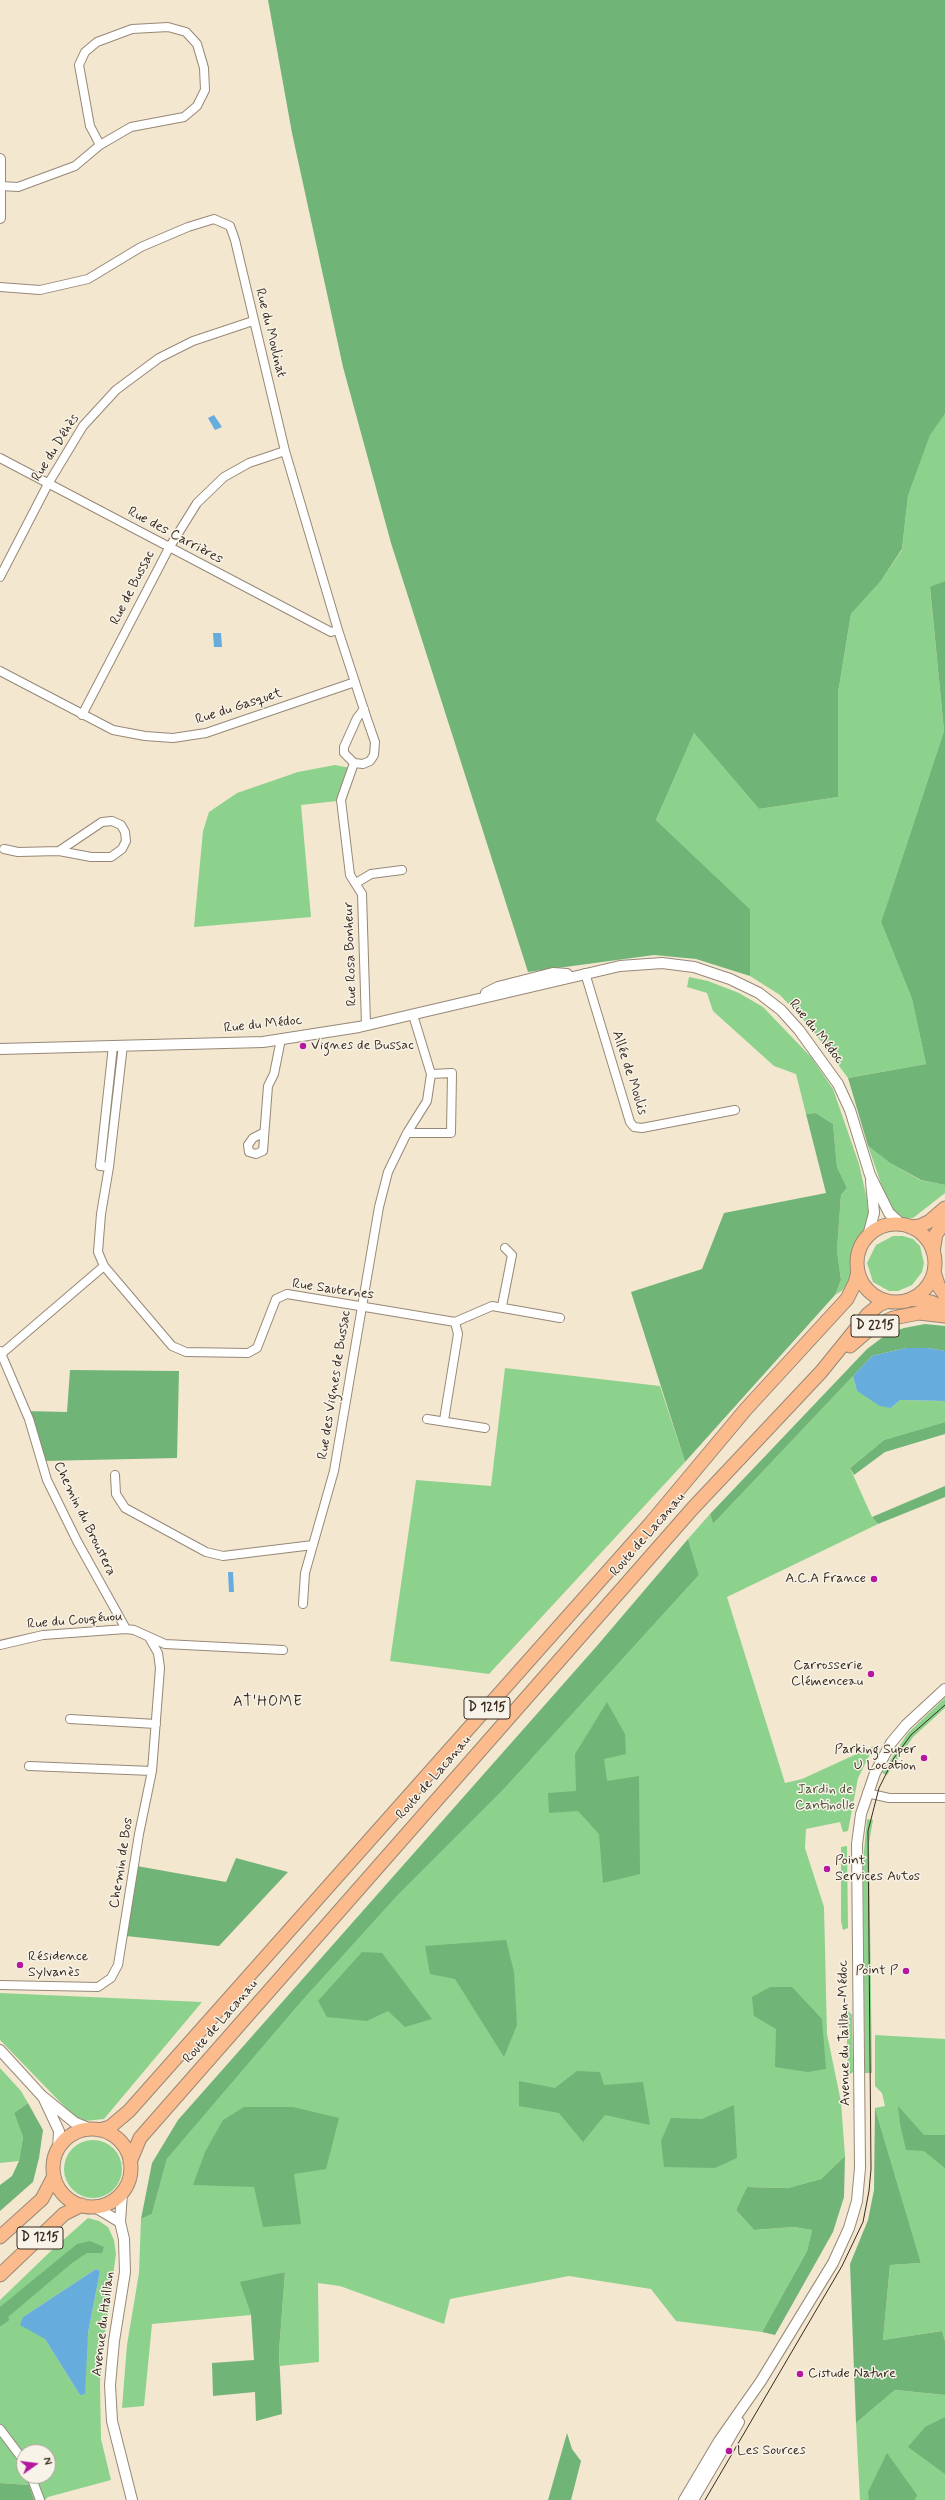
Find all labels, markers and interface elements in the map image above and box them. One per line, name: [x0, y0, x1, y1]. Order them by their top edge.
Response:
street label: Rue du Moulinat: [251, 287, 289, 379]
street label: Rue du Déhès: [29, 411, 83, 485]
street label: Rue des Carrières: [124, 504, 226, 568]
street label: Rue de Bussac: [107, 548, 159, 628]
street label: Rue du Gasquet: [193, 685, 285, 729]
street label: Rue Rosa Bonheur: [341, 901, 361, 1007]
street label: Rue du Médoc: [785, 996, 847, 1068]
street label: Rue du Médoc: [223, 1013, 303, 1037]
street label: Allée de Moulis: [607, 1029, 651, 1117]
place label: Vignes de Bussac: [311, 1038, 414, 1054]
marker: Vignes de Bussac: [298, 1041, 308, 1051]
street label: Rue Sauternes: [291, 1276, 375, 1304]
street label: Rue des Vignes de Bussac: [315, 1309, 355, 1461]
road number: D 2215: [851, 1315, 899, 1337]
street label: Chemin du Broustera: [49, 1459, 119, 1579]
street label: Route de Lacanau: [607, 1490, 689, 1580]
place label: A.C.A France: [785, 1571, 866, 1587]
marker: A.C.A France: [869, 1574, 879, 1584]
street label: Rue du Couqéuou: [27, 1608, 123, 1634]
place label: Carrosserie Clémenceau: [791, 1658, 863, 1690]
marker: Carrosserie Clémenceau: [866, 1669, 876, 1679]
district label: AT'HOME: [232, 1694, 304, 1712]
road number: D 1215: [464, 1697, 510, 1719]
street label: Route de Lacanau: [393, 1733, 475, 1823]
place label: Parking Super U Location: [834, 1742, 916, 1774]
marker: Parking Super U Location: [919, 1753, 929, 1763]
park label: Jardin de Cantinolle: [795, 1782, 855, 1814]
street label: Chemin de Bos: [107, 1816, 137, 1910]
place label: Point Services Autos: [835, 1853, 920, 1886]
marker: Point Services Autos: [822, 1864, 832, 1874]
place label: Résidence Sylvanès: [28, 1949, 88, 1982]
marker: Résidence Sylvanès: [15, 1960, 25, 1970]
street label: Avenue du Taillan-Médoc: [835, 1960, 855, 2106]
place label: Point P: [856, 1963, 898, 1979]
marker: Point P: [901, 1966, 911, 1976]
street label: Route de Lacanau: [180, 1977, 262, 2067]
road number: D 1215: [17, 2227, 63, 2249]
street label: Avenue du Haillan: [89, 2271, 119, 2377]
place label: Cistude Nature: [808, 2366, 896, 2382]
marker: Cistude Nature: [795, 2369, 805, 2379]
place label: Les Sources: [737, 2443, 806, 2459]
north arrow: [16, 2444, 56, 2484]
marker: Les Sources: [724, 2446, 734, 2456]
text: N: [39, 2456, 54, 2467]

